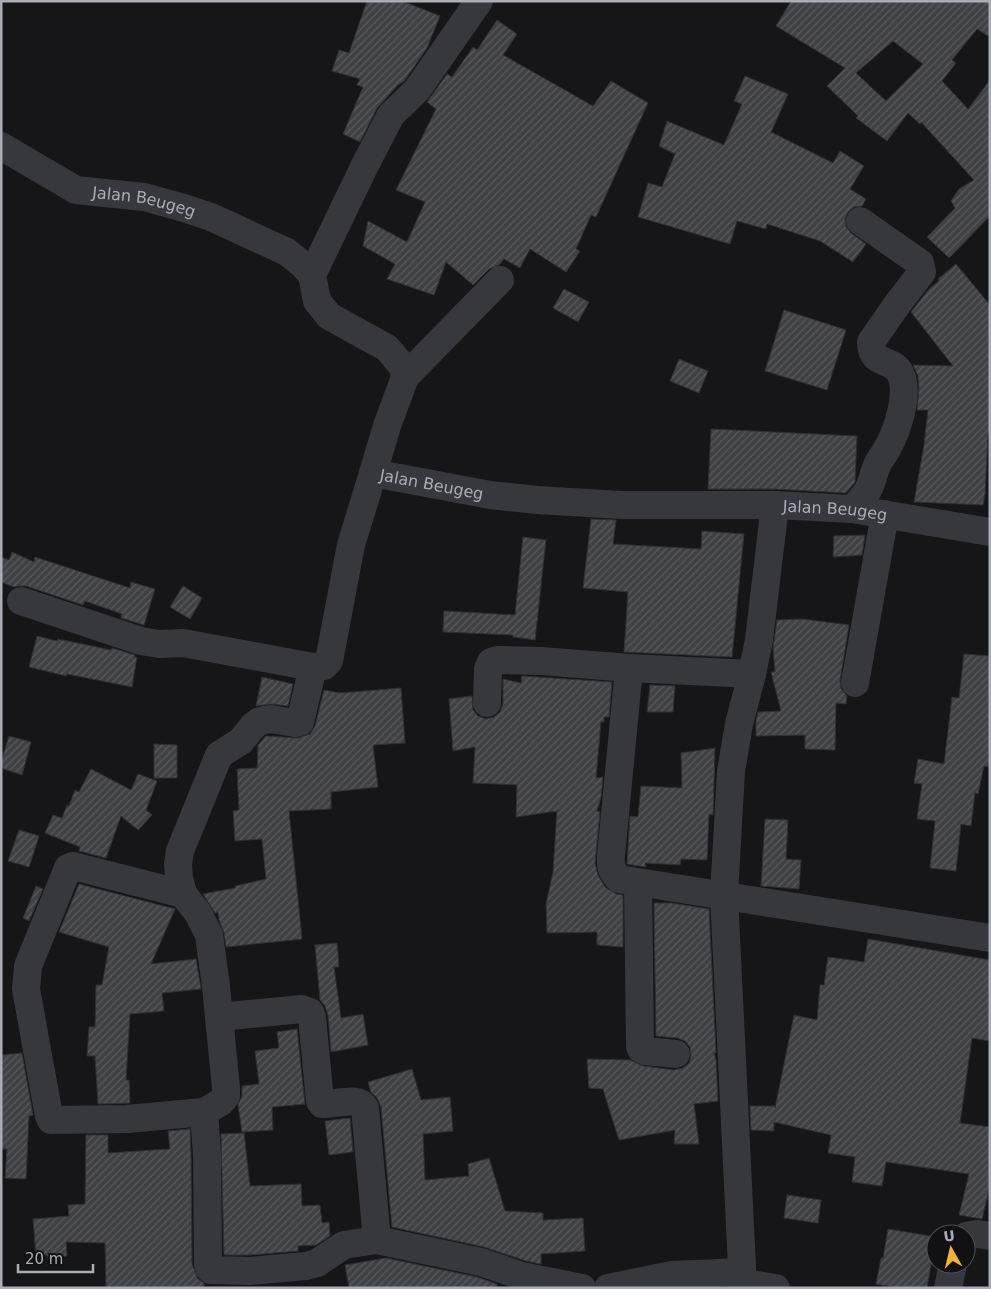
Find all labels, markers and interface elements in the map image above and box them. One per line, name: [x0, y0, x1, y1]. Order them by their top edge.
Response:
street label: Jalan Beugeg: [90, 183, 198, 221]
street label: Jalan Beugeg: [377, 465, 485, 504]
street label: Jalan Beugeg: [781, 496, 889, 525]
north arrow: [926, 1224, 976, 1274]
text: U: [942, 1227, 956, 1245]
scale bar: [18, 1242, 92, 1274]
text: 20 m: [25, 1250, 63, 1268]

